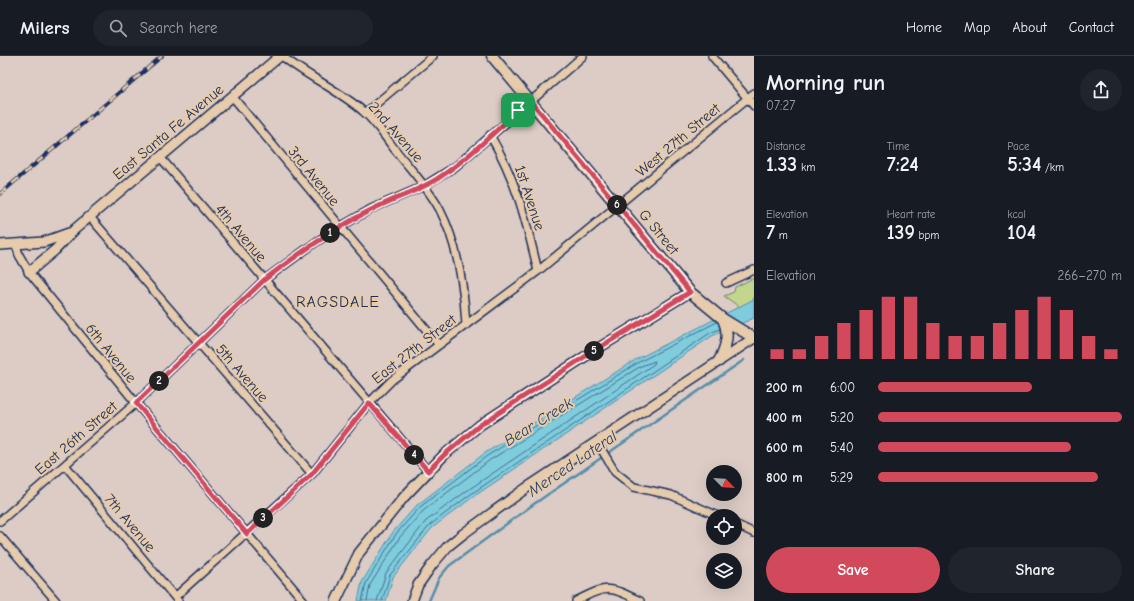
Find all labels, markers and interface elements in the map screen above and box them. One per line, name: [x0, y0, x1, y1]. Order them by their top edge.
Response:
search box: [93, 10, 373, 46]
text: Milers: [20, 17, 69, 39]
icon: search: [107, 17, 129, 39]
text: Search here: [139, 19, 218, 37]
text: Home: [906, 19, 942, 36]
text: Map: [964, 19, 990, 36]
text: About: [1012, 19, 1047, 36]
text: Contact: [1069, 19, 1114, 36]
button: share: [1080, 69, 1122, 111]
text: Morning run: [766, 70, 885, 96]
street label: East Santa Fe Avenue: [109, 80, 227, 184]
pin: [501, 93, 535, 127]
street label: 2nd Avenue: [365, 98, 428, 166]
text: 07:27: [766, 98, 795, 113]
icon: arrive: [507, 99, 529, 121]
street label: West 27th Street: [632, 99, 724, 181]
text: Distance: [766, 140, 805, 153]
text: Time: [887, 140, 910, 153]
text: Pace: [1007, 140, 1030, 153]
street label: 3rd Avenue: [284, 142, 344, 210]
text: 1.33: [766, 153, 797, 176]
text: 7:24: [887, 153, 919, 176]
text: 5:34: [1007, 153, 1041, 176]
text: km: [797, 161, 815, 174]
text: /km: [1041, 161, 1064, 174]
street label: 1st Avenue: [511, 163, 549, 233]
pin: 6: [607, 195, 627, 215]
text: 6: [614, 198, 620, 211]
street label: 4th Avenue: [212, 200, 271, 266]
street label: G Street: [635, 206, 683, 259]
text: Elevation: [766, 208, 808, 221]
text: Heart rate: [887, 208, 935, 221]
text: kcal: [1007, 208, 1026, 221]
text: 7: [766, 221, 775, 244]
text: 139: [887, 221, 915, 244]
text: 104: [1007, 221, 1036, 244]
pin: 1: [320, 223, 340, 243]
text: 1: [328, 226, 332, 239]
text: m: [775, 229, 788, 242]
text: bpm: [915, 229, 939, 242]
text: Elevation: [766, 268, 816, 283]
text: 266–270 m: [1057, 268, 1122, 283]
district label: RAGSDALE: [296, 293, 380, 311]
street label: East 27th Street: [368, 310, 460, 388]
street label: 6th Avenue: [82, 320, 141, 387]
street label: 5th Avenue: [212, 340, 272, 406]
pin: 5: [584, 341, 604, 361]
text: 5: [591, 344, 597, 357]
pin: 2: [149, 371, 169, 391]
text: 2: [156, 374, 162, 387]
text: 200 m: [766, 380, 802, 395]
text: 6:00: [830, 380, 855, 395]
water label: Bear Creek: [501, 394, 576, 450]
street label: East 26th Street: [31, 397, 121, 479]
text: 400 m: [766, 410, 802, 425]
text: 5:20: [830, 410, 854, 425]
water label: Merced Lateral: [524, 427, 621, 501]
text: 600 m: [766, 440, 803, 455]
text: 5:40: [830, 440, 854, 455]
pin: 4: [404, 445, 424, 465]
text: 4: [411, 448, 417, 461]
north arrow: [706, 465, 742, 501]
map controls: [706, 465, 742, 589]
text: 800 m: [766, 470, 803, 485]
text: 5:29: [830, 470, 853, 485]
street label: 7th Avenue: [101, 490, 160, 556]
pin: 3: [253, 508, 273, 528]
button: locate: [706, 509, 742, 545]
text: 3: [260, 511, 266, 524]
button: Save: [766, 547, 940, 593]
button: Share: [948, 547, 1122, 593]
button: layers: [706, 553, 742, 589]

